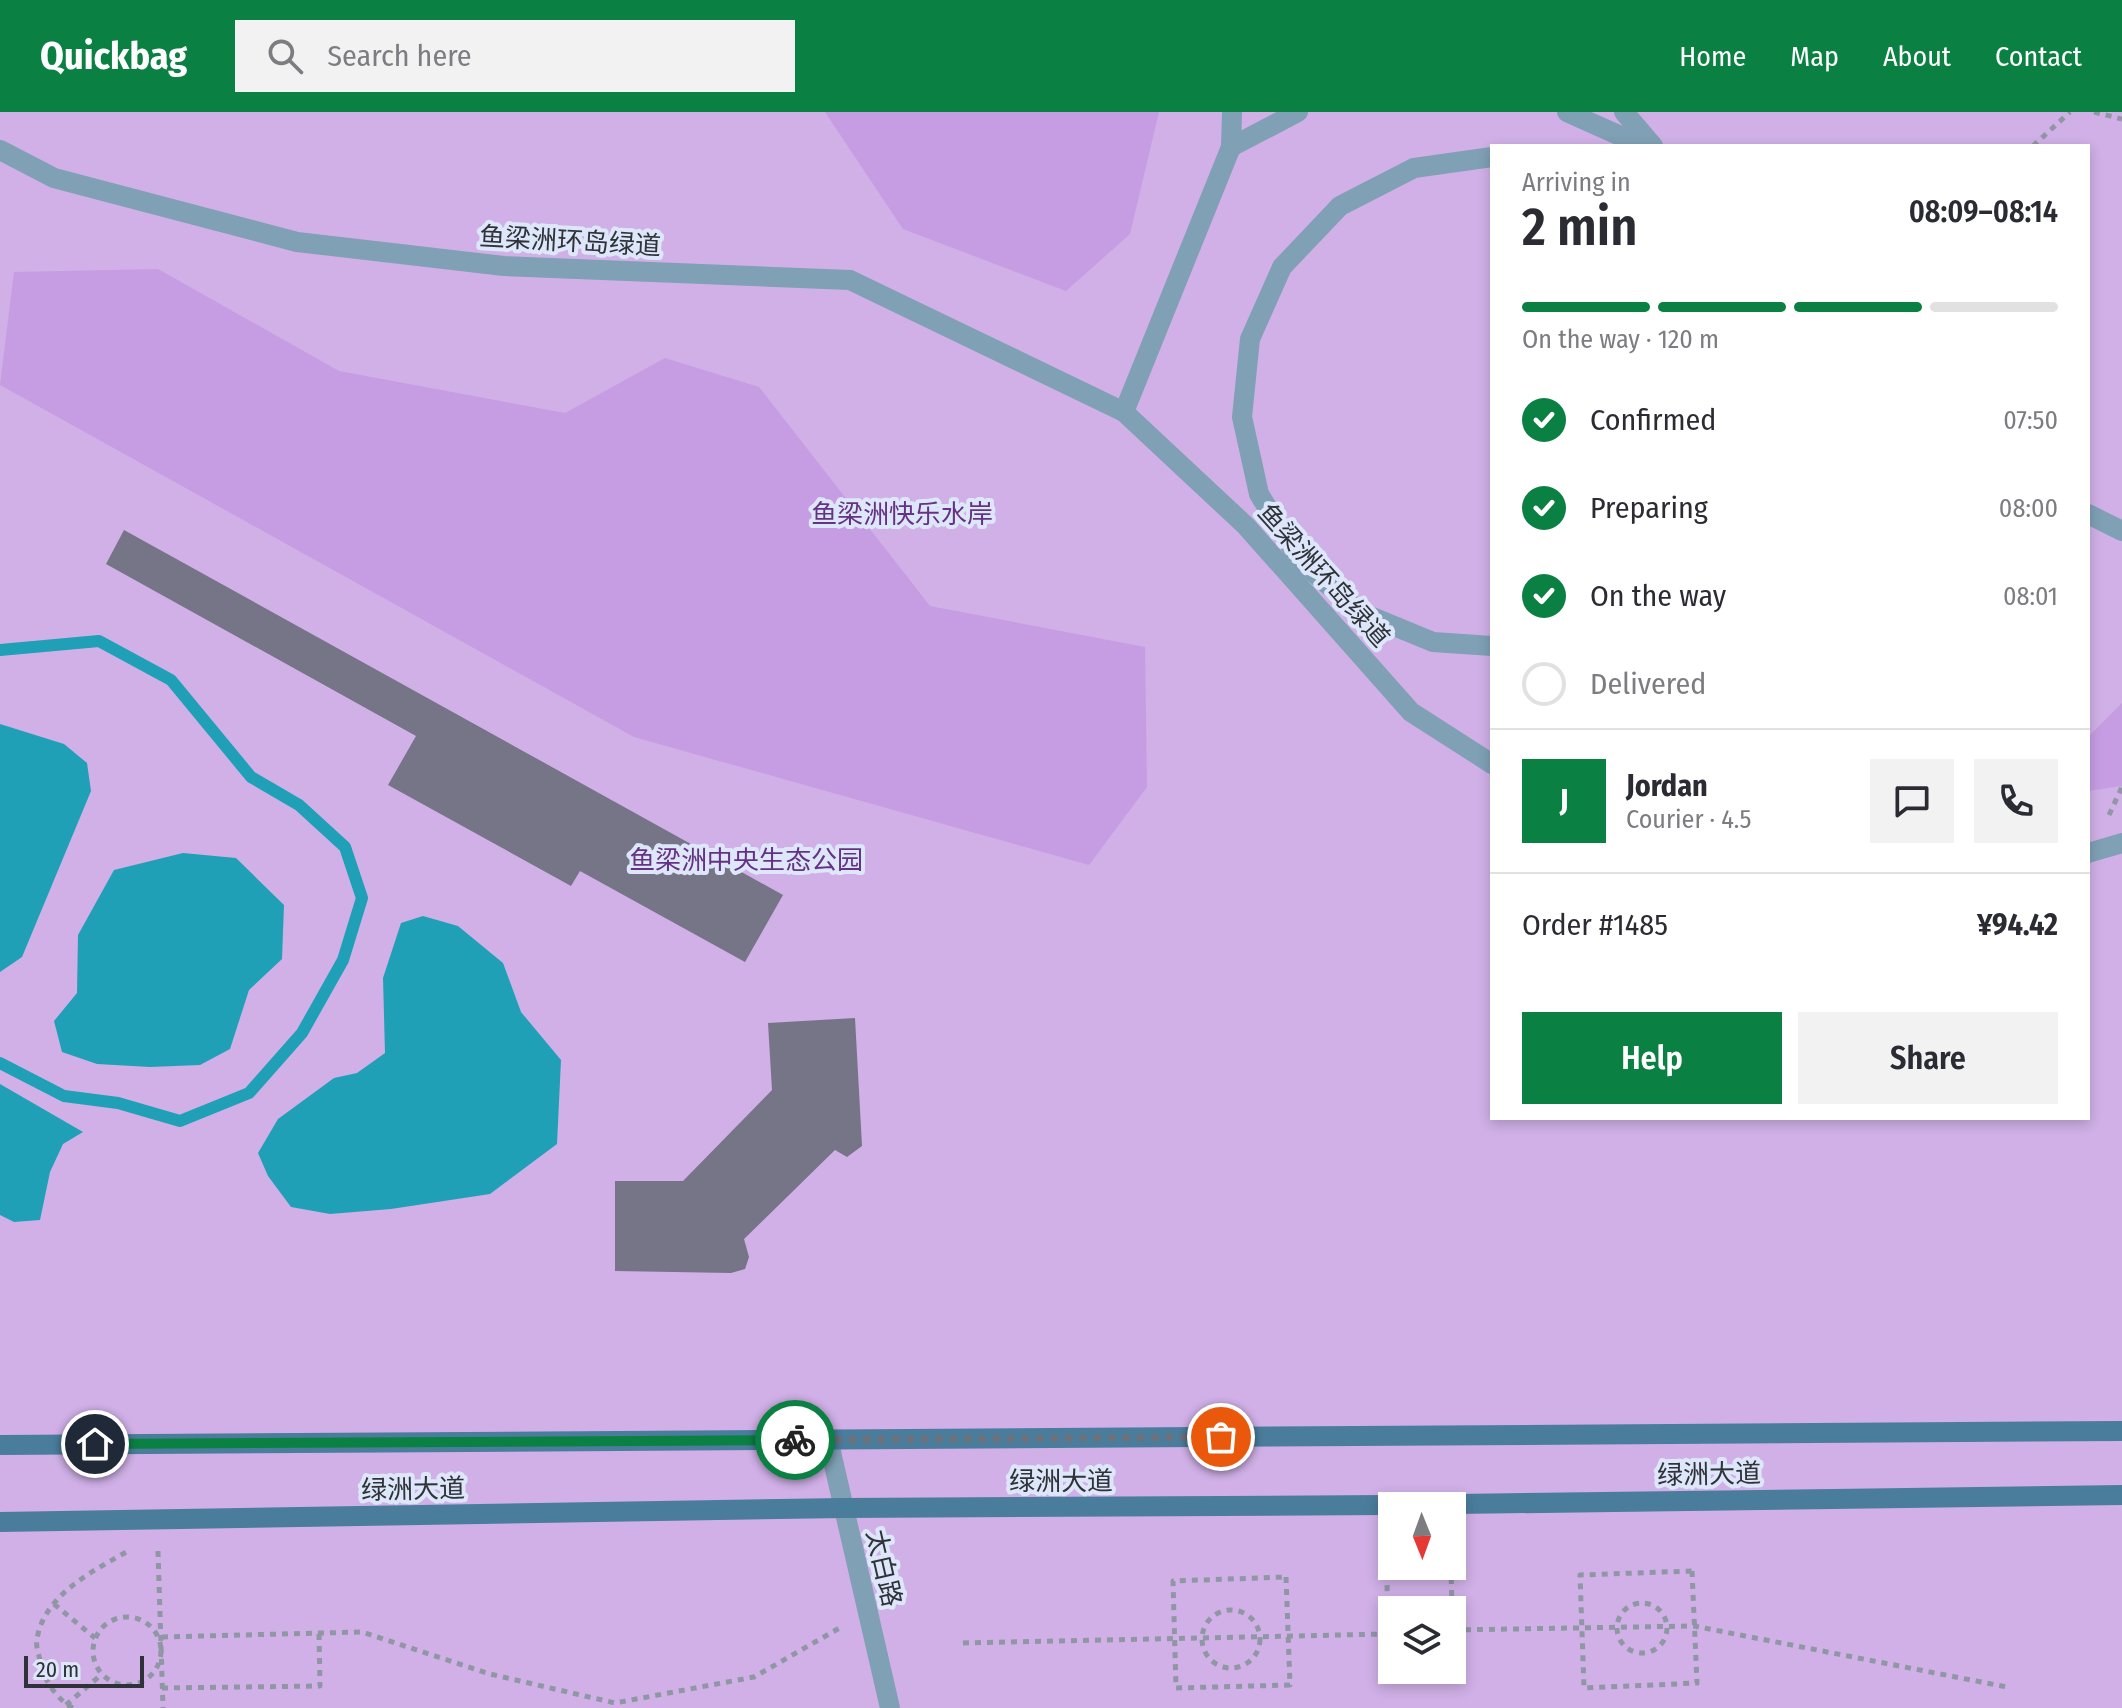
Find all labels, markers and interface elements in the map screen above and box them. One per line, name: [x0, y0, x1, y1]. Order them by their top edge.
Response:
search box: [235, 20, 795, 92]
text: Quickbag: [40, 33, 187, 79]
icon: search: [263, 34, 307, 78]
text: Search here: [327, 38, 472, 74]
text: Home: [1679, 40, 1746, 73]
text: Map: [1790, 40, 1839, 73]
text: About: [1883, 40, 1951, 73]
text: Contact: [1995, 40, 2082, 73]
text: Arriving in: [1522, 167, 1631, 198]
text: 08:09–08:14: [1909, 194, 2058, 230]
text: 2 min: [1522, 196, 1638, 259]
street label: 鱼梁洲环岛绿道: [478, 221, 662, 262]
text: On the way · 120 m: [1522, 324, 1719, 355]
icon: check: [1522, 398, 1566, 442]
text: Confirmed: [1590, 402, 1716, 438]
text: 07:50: [2003, 405, 2058, 436]
icon: check: [1522, 486, 1566, 530]
text: Preparing: [1590, 490, 1708, 526]
text: 08:00: [1999, 493, 2058, 524]
street label: 鱼梁洲环岛绿道: [1251, 497, 1396, 653]
park label: 鱼梁洲快乐水岸: [811, 499, 993, 530]
icon: check: [1522, 574, 1566, 618]
text: On the way: [1590, 578, 1726, 614]
text: 08:01: [2003, 581, 2058, 612]
text: Delivered: [1590, 666, 1706, 702]
button: chat: [1870, 759, 1954, 843]
button: phone: [1974, 759, 2058, 843]
text: Jordan: [1626, 768, 1708, 804]
text: J: [1560, 783, 1568, 819]
text: Courier · 4.5: [1626, 804, 1752, 835]
park label: 鱼梁洲中央生态公园: [629, 845, 863, 876]
text: Order #1485: [1522, 907, 1668, 943]
text: ¥94.42: [1977, 907, 2058, 943]
button: Help: [1522, 1012, 1782, 1104]
button: Share: [1798, 1012, 2058, 1104]
courier: [755, 1400, 835, 1480]
pin: [1187, 1403, 1255, 1471]
pin: [61, 1410, 129, 1478]
icon: bag: [1199, 1415, 1243, 1459]
icon: bike: [773, 1418, 817, 1462]
icon: home: [73, 1422, 117, 1466]
street label: 绿洲大道: [1657, 1458, 1761, 1491]
street label: 绿洲大道: [1009, 1466, 1113, 1497]
street label: 绿洲大道: [361, 1473, 465, 1506]
north arrow: [1378, 1492, 1466, 1580]
map controls: [1378, 1492, 1466, 1684]
street label: 太白路: [860, 1527, 907, 1610]
button: layers: [1378, 1596, 1466, 1684]
scale bar: [24, 1652, 144, 1688]
text: 20 m: [36, 1656, 79, 1683]

